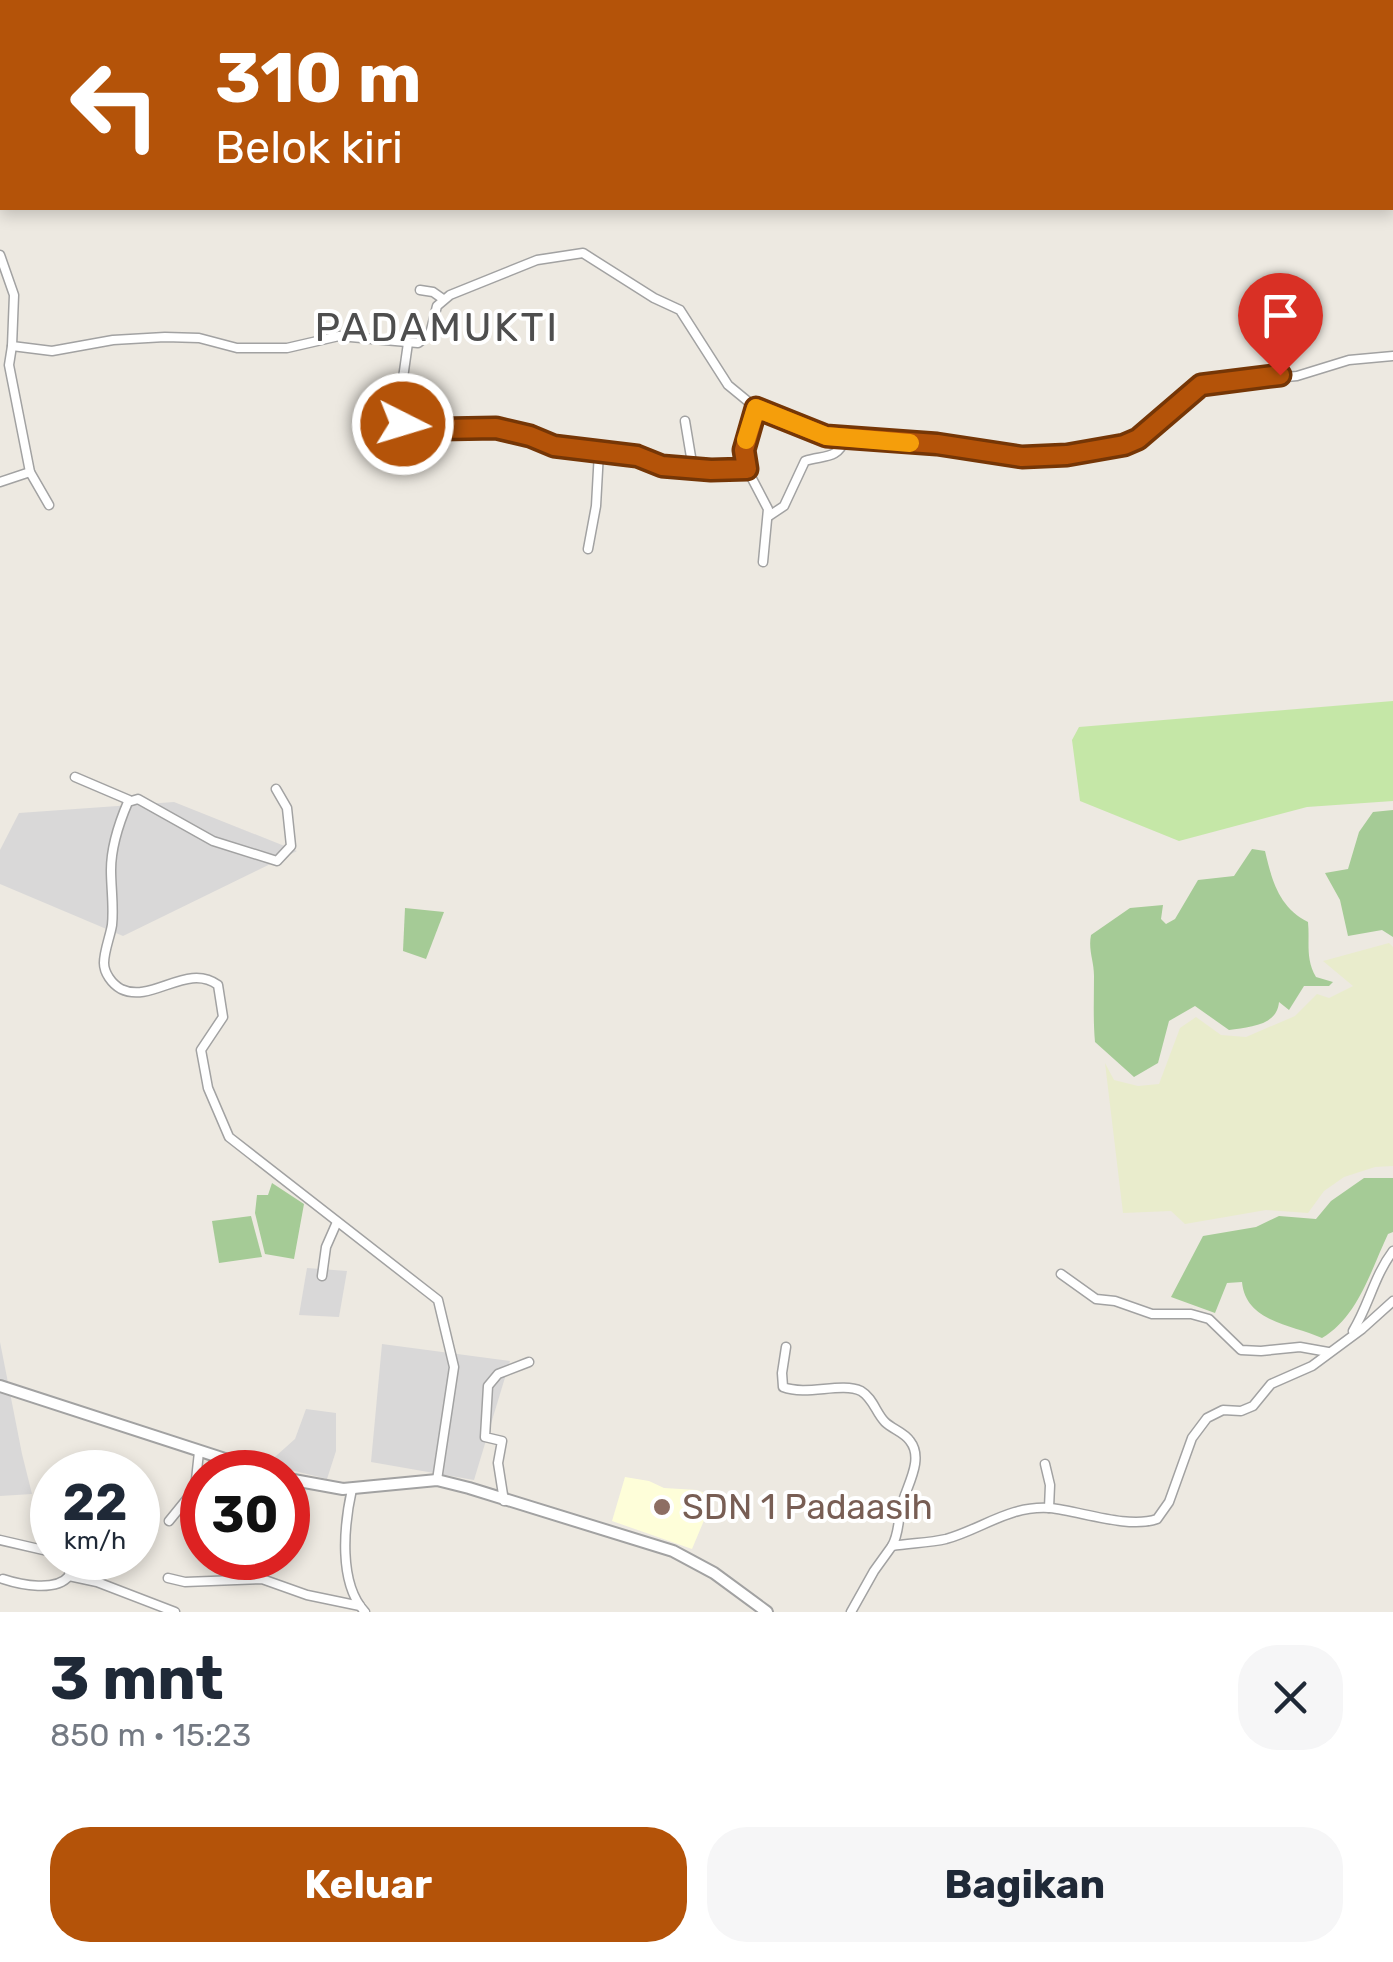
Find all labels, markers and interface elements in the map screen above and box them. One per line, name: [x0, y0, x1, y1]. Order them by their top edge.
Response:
text: 310 m: [215, 37, 422, 120]
icon: left: [50, 40, 180, 170]
text: Belok kiri: [215, 121, 403, 174]
pin: [1238, 273, 1323, 376]
icon: arrive: [1253, 288, 1308, 343]
district label: PADAMUKTI: [314, 304, 560, 351]
position arrow: [351, 372, 455, 476]
speed limit sign: 30: [180, 1450, 310, 1580]
text: 22: [63, 1473, 128, 1533]
place label: SDN 1 Padaasih: [682, 1486, 933, 1528]
marker: SDN 1 Padaasih: [651, 1496, 673, 1518]
text: km/h: [64, 1526, 126, 1555]
text: 3 mnt: [50, 1643, 224, 1714]
button: close: [1238, 1645, 1343, 1750]
text: 850 m · 15:23: [50, 1716, 251, 1754]
button: Keluar: [50, 1827, 687, 1942]
button: Bagikan: [707, 1827, 1343, 1942]

